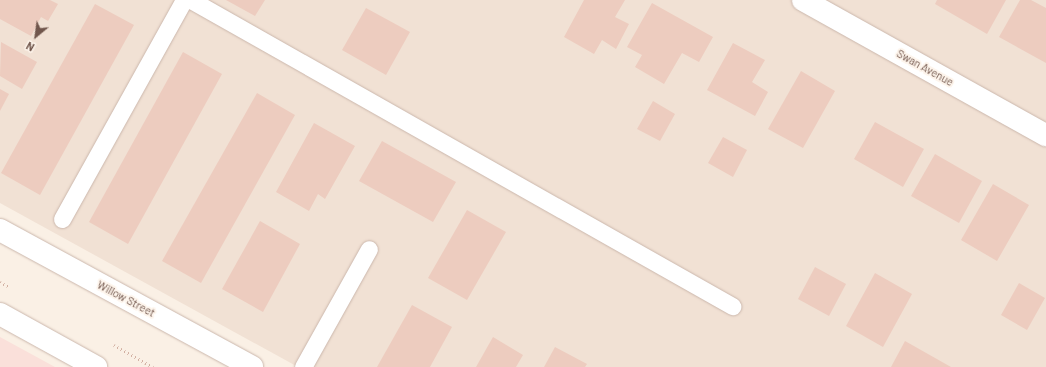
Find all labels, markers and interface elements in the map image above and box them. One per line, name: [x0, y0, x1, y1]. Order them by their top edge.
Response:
north arrow: [16, 16, 56, 56]
text: N: [24, 39, 36, 54]
street label: Swan Avenue: [894, 47, 956, 89]
street label: Willow Street: [95, 278, 157, 320]

